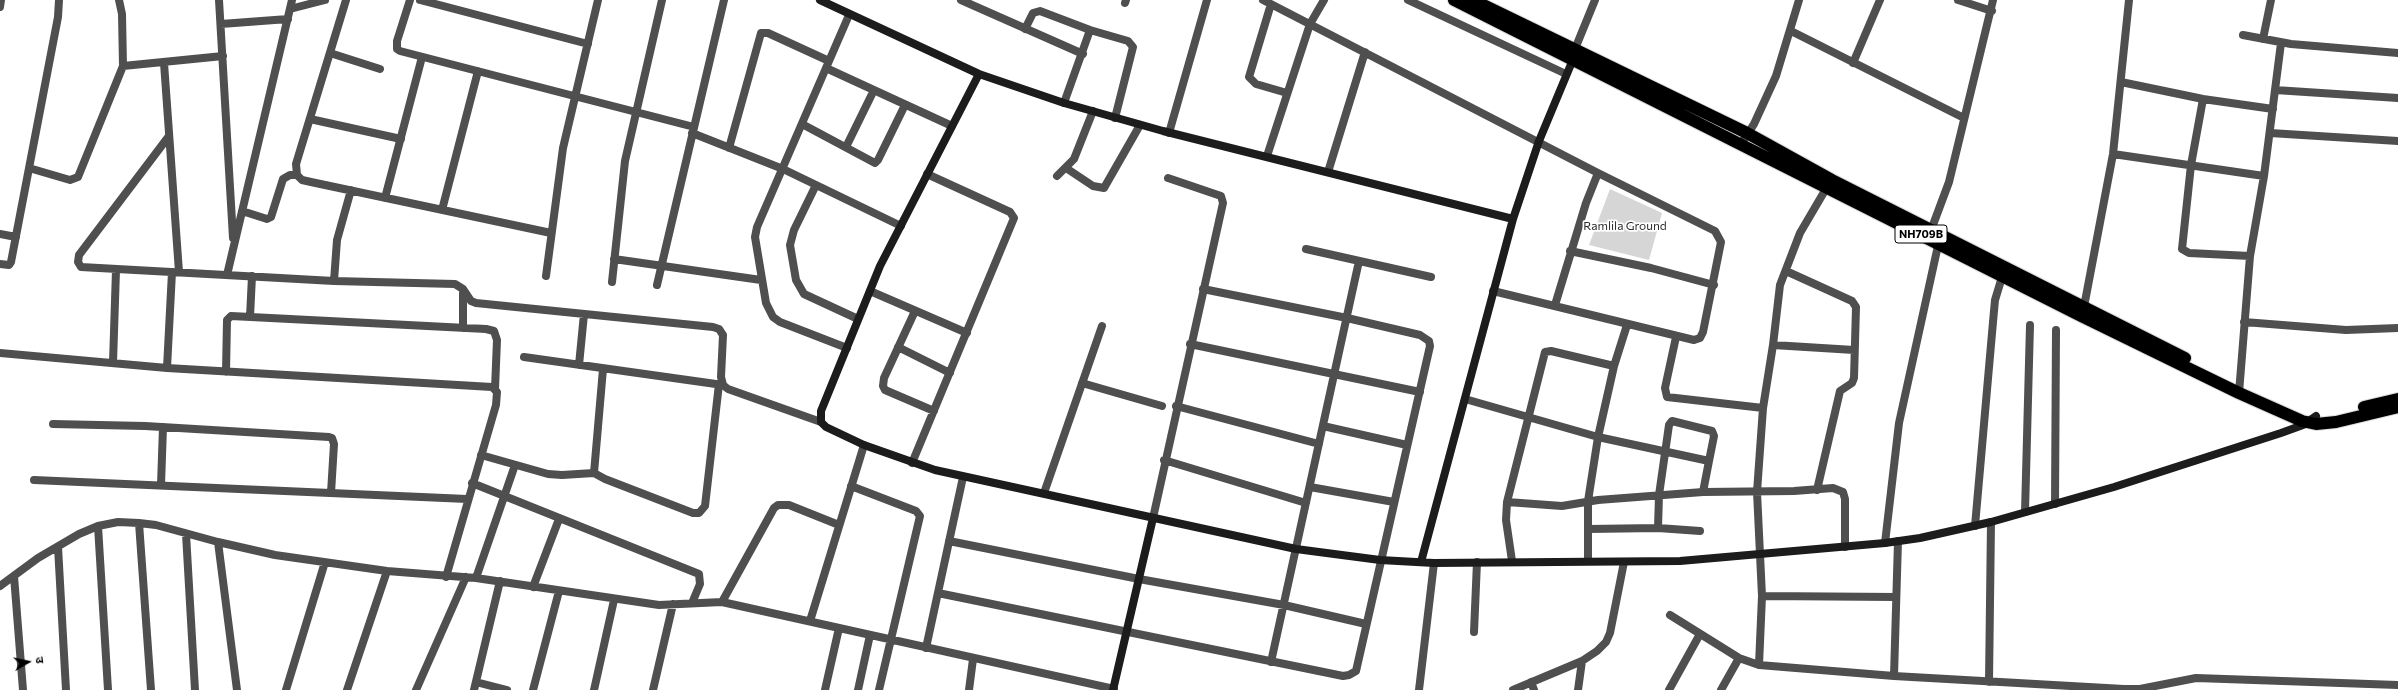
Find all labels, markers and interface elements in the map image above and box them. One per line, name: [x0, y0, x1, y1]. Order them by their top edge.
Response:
park label: Ramlila Ground: [1583, 219, 1667, 233]
road number: NH709B: [1895, 225, 1947, 243]
north arrow: [8, 642, 48, 682]
text: उ: [33, 656, 47, 664]

